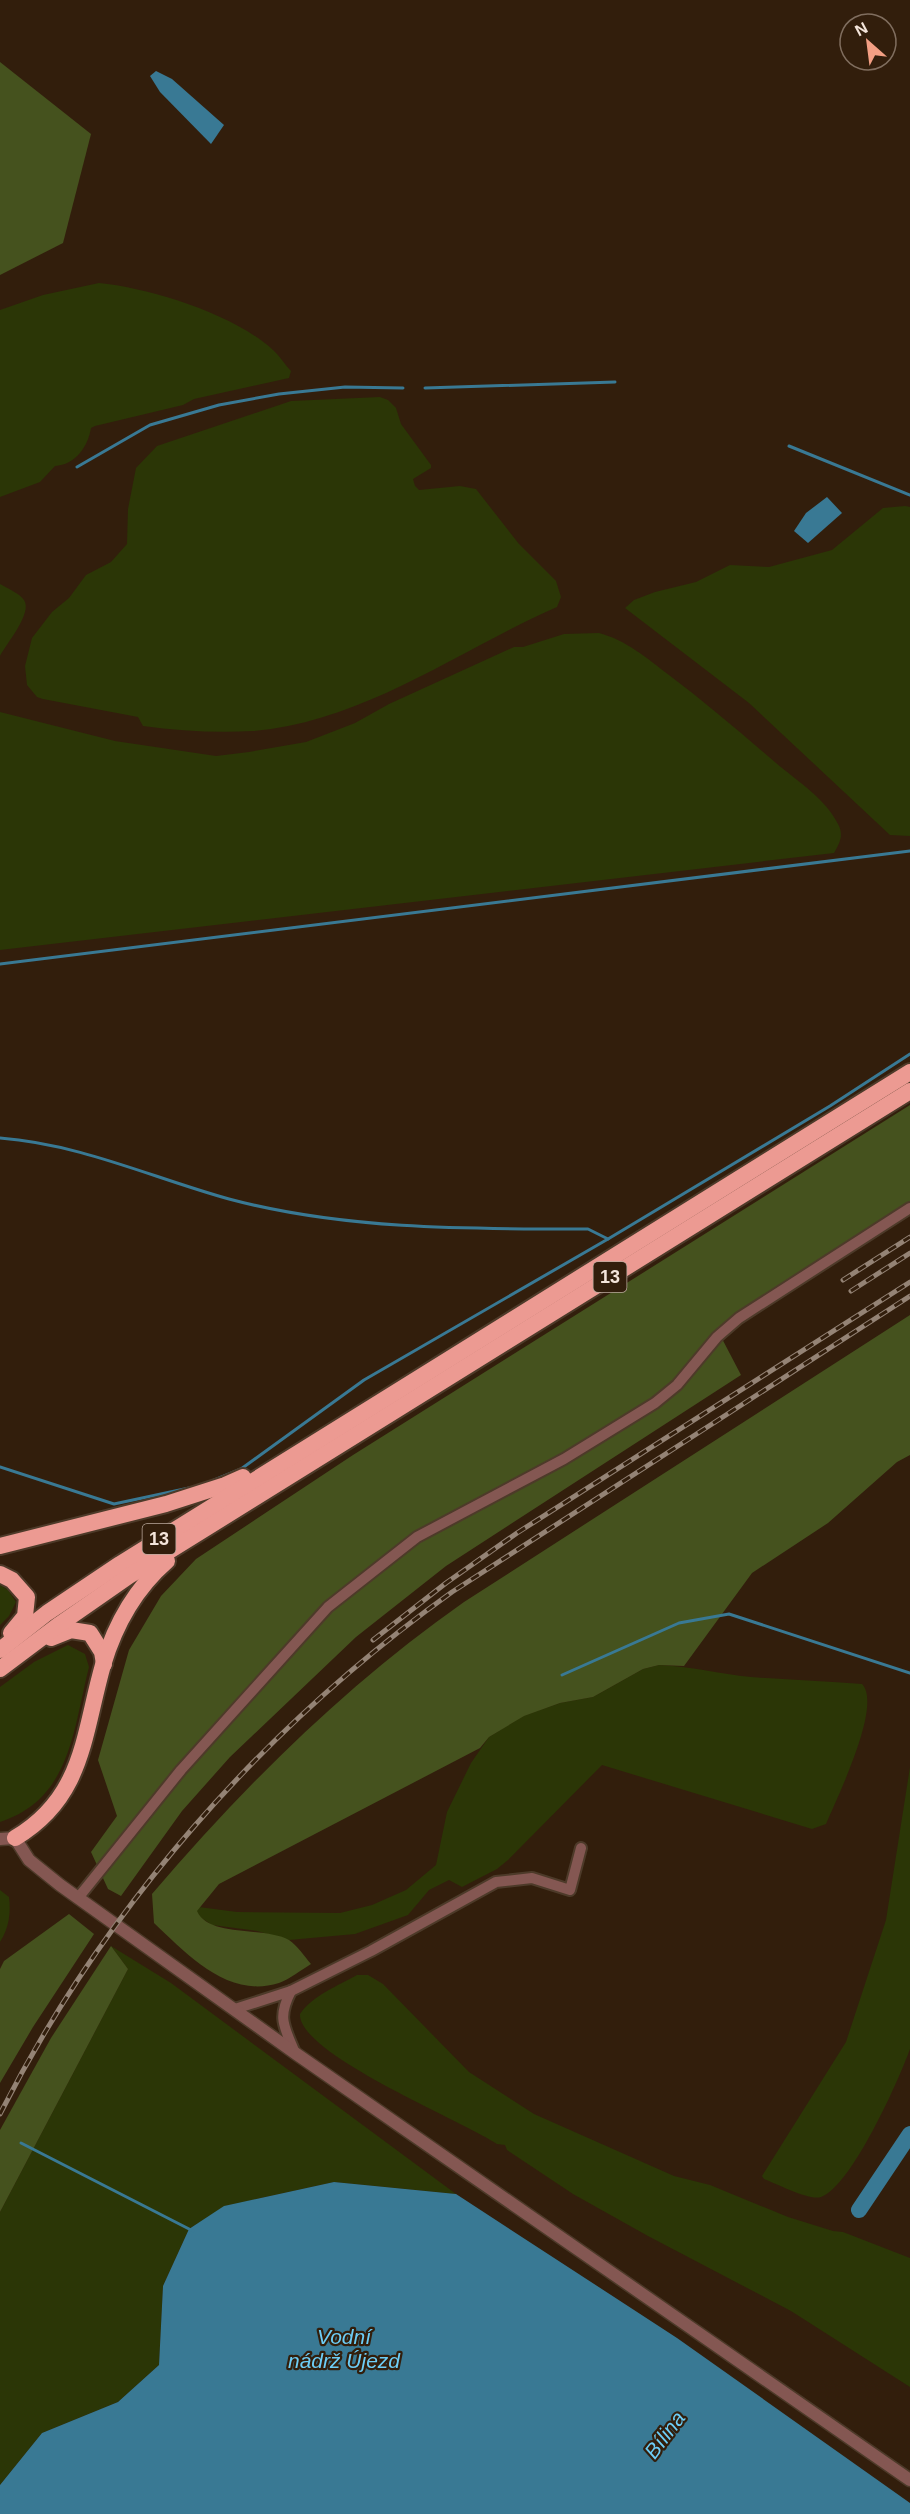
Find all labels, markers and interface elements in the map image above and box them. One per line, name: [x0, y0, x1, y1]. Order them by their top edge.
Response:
north arrow: [838, 12, 898, 72]
text: N: [852, 19, 870, 39]
road number: 13: [594, 1262, 626, 1292]
road number: 13: [142, 1524, 176, 1554]
water label: Vodní nádrž Újezd: [288, 2325, 401, 2372]
water label: Bílina: [640, 2407, 690, 2463]

